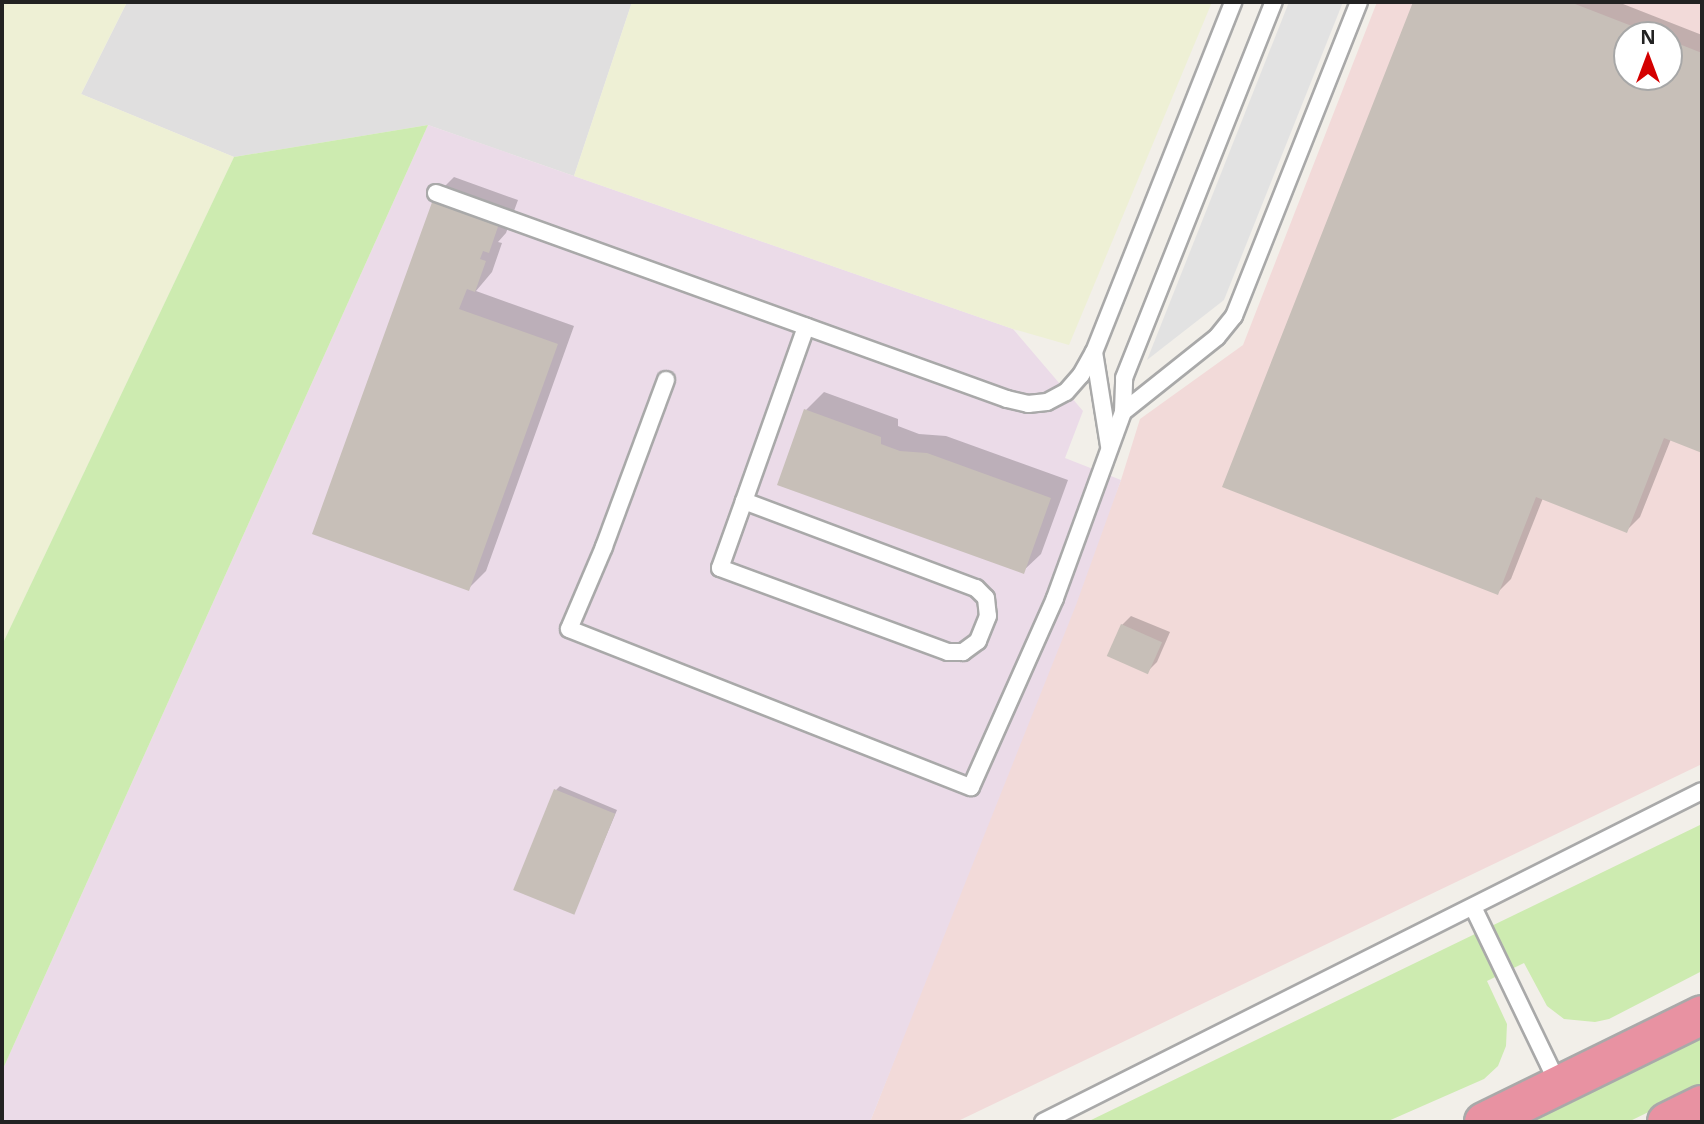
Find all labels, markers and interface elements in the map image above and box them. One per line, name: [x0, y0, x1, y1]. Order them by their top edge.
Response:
north arrow: [1613, 21, 1683, 91]
text: N: [1640, 24, 1656, 50]

